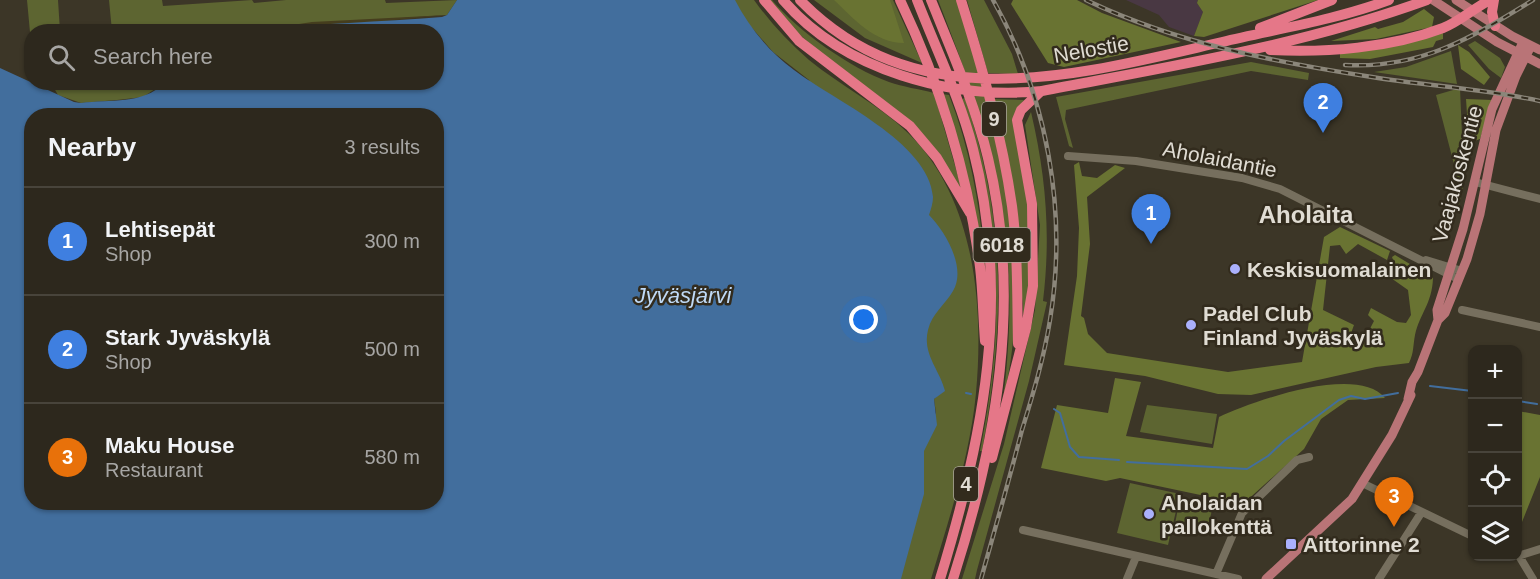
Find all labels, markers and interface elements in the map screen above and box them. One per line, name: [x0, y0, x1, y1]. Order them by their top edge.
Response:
search box: [24, 24, 444, 90]
street label: Nelostie: [1052, 31, 1130, 67]
icon: search: [45, 41, 78, 74]
text: Search here: [93, 44, 213, 69]
pin: 2: [1304, 84, 1342, 133]
road number: 9: [982, 102, 1006, 136]
street label: Vaajakoskentie: [1428, 103, 1486, 245]
text: Nearby: [48, 132, 136, 162]
text: 3 results: [344, 136, 420, 158]
street label: Aholaidantie: [1161, 137, 1279, 181]
pin: 1: [1132, 194, 1170, 244]
district label: Aholaita: [1259, 201, 1354, 228]
text: Lehtisepät: [105, 217, 215, 242]
road number: 6018: [974, 228, 1030, 262]
text: 1: [62, 230, 73, 252]
text: 300 m: [364, 230, 420, 252]
text: Shop: [105, 243, 152, 265]
place label: Keskisuomalainen: [1247, 258, 1431, 281]
marker: Keskisuomalainen: [1228, 262, 1242, 276]
water label: Jyväsjärvi: [634, 283, 732, 308]
place label: Padel Club Finland Jyväskylä: [1203, 302, 1383, 349]
your location: [849, 305, 878, 334]
marker: Padel Club Finland Jyväskylä: [1184, 318, 1198, 332]
text: Stark Jyväskylä: [105, 325, 270, 350]
text: 2: [62, 338, 73, 360]
text: 500 m: [364, 338, 420, 360]
map controls: [1468, 345, 1522, 561]
button: +: [1468, 345, 1522, 399]
text: Shop: [105, 351, 152, 373]
button: −: [1468, 399, 1522, 453]
text: Maku House: [105, 433, 235, 458]
text: 3: [62, 446, 73, 468]
text: 580 m: [364, 446, 420, 468]
button: locate: [1468, 453, 1522, 507]
text: Restaurant: [105, 459, 203, 481]
road number: 4: [954, 467, 978, 501]
pin: 3: [1374, 478, 1414, 527]
place label: Aholaidan pallokenttä: [1161, 491, 1272, 538]
marker: Aholaidan pallokenttä: [1142, 507, 1156, 521]
button: layers: [1468, 507, 1522, 561]
place label: Aittorinne 2: [1303, 533, 1420, 556]
marker: Aittorinne 2: [1284, 537, 1298, 551]

